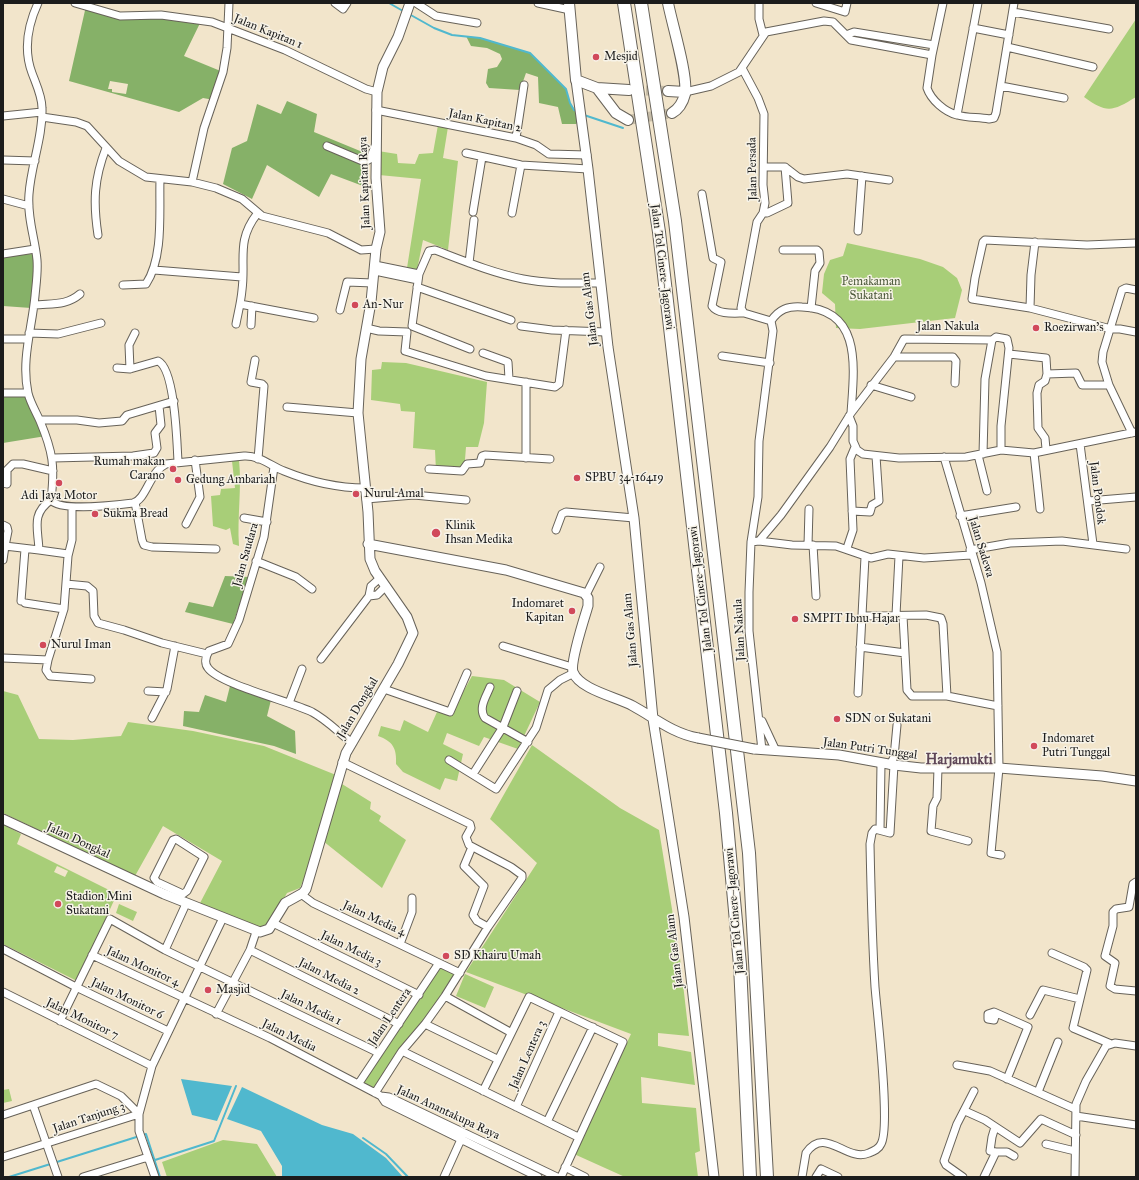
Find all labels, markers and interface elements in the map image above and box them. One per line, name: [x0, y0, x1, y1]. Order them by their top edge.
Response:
street label: Jalan Kapitan 1: [231, 12, 305, 52]
place label: Mesjid: [604, 50, 638, 64]
marker: Mesjid: [591, 52, 601, 62]
street label: Jalan Kapitan 2: [447, 106, 523, 136]
street label: Jalan Kapitan Raya: [356, 137, 374, 229]
street label: Jalan Persada: [745, 137, 761, 201]
street label: Jalan Tol Cinere–Jagorawi: [647, 203, 677, 331]
street label: Jalan Gas Alam: [578, 271, 602, 347]
park label: Pemakaman Sukatani: [841, 275, 901, 303]
place label: An-Nur: [363, 298, 403, 312]
marker: An-Nur: [350, 300, 360, 310]
street label: Jalan Nakula: [917, 320, 979, 334]
place label: Roezirwan's: [1044, 321, 1104, 335]
marker: Roezirwan's: [1031, 323, 1041, 333]
place label: Rumah makan Carano: [94, 455, 165, 483]
street label: Jalan Pondok: [1086, 460, 1108, 526]
marker: Rumah makan Carano: [168, 464, 178, 474]
place label: SPBU 34-16419: [585, 471, 664, 485]
place label: Gedung Ambariah: [186, 473, 275, 487]
marker: SPBU 34-16419: [572, 473, 582, 483]
marker: Gedung Ambariah: [173, 475, 183, 485]
marker: Adi Jaya Motor: [54, 478, 64, 488]
place label: Nurul Amal: [364, 487, 424, 501]
place label: Adi Jaya Motor: [21, 489, 97, 503]
marker: Nurul Amal: [351, 489, 361, 499]
place label: Sukma Bread: [103, 507, 168, 521]
marker: Sukma Bread: [90, 509, 100, 519]
street label: Jalan Sadewa: [965, 515, 997, 579]
place label: Klinik Ihsan Medika: [445, 519, 513, 547]
street label: Jalan Saudara: [230, 521, 262, 589]
street label: Jalan Tol Cinere–Jagorawi: [686, 525, 716, 653]
marker: Klinik Ihsan Medika: [430, 527, 442, 539]
street label: Jalan Gas Alam: [621, 592, 641, 668]
place label: Indomaret Kapitan: [511, 597, 564, 625]
street label: Jalan Nakula: [731, 599, 749, 661]
marker: Indomaret Kapitan: [567, 606, 577, 616]
place label: SMPIT Ibnu Hajar: [803, 612, 899, 626]
marker: SMPIT Ibnu Hajar: [790, 614, 800, 624]
place label: Nurul Iman: [51, 638, 111, 652]
marker: Nurul Iman: [38, 640, 48, 650]
street label: Jalan Dongkal: [334, 675, 382, 741]
place label: SDN 01 Sukatani: [845, 712, 931, 726]
marker: SDN 01 Sukatani: [832, 714, 842, 724]
place label: Indomaret Putri Tunggal: [1042, 732, 1110, 760]
street label: Jalan Putri Tunggal: [822, 735, 918, 763]
marker: Indomaret Putri Tunggal: [1029, 741, 1039, 751]
district label: Harjamukti: [926, 753, 992, 769]
street label: Jalan Dongkal: [44, 820, 112, 862]
street label: Jalan Tol Cinere–Jagorawi: [722, 847, 748, 975]
place label: Stadion Mini Sukatani: [66, 890, 132, 918]
street label: Jalan Media 4: [340, 898, 408, 940]
marker: Stadion Mini Sukatani: [53, 899, 63, 909]
street label: Jalan Gas Alam: [663, 913, 687, 989]
street label: Jalan Media 3: [318, 928, 384, 970]
street label: Jalan Monitor 4: [104, 944, 182, 990]
place label: SD Khairu Umah: [454, 949, 541, 963]
marker: SD Khairu Umah: [441, 951, 451, 961]
street label: Jalan Media 2: [296, 955, 362, 999]
street label: Jalan Monitor 6: [88, 975, 166, 1023]
place label: Masjid: [216, 983, 250, 997]
marker: Masjid: [203, 985, 213, 995]
street label: Jalan Lentera: [366, 986, 414, 1048]
street label: Jalan Media 1: [278, 987, 344, 1029]
street label: Jalan Monitor 7: [43, 995, 121, 1043]
street label: Jalan Media: [259, 1017, 319, 1055]
street label: Jalan Lentera 3: [506, 1018, 550, 1092]
street label: Jalan Anantakupa Raya: [394, 1083, 502, 1143]
street label: Jalan Tanjung 3: [51, 1100, 127, 1136]

